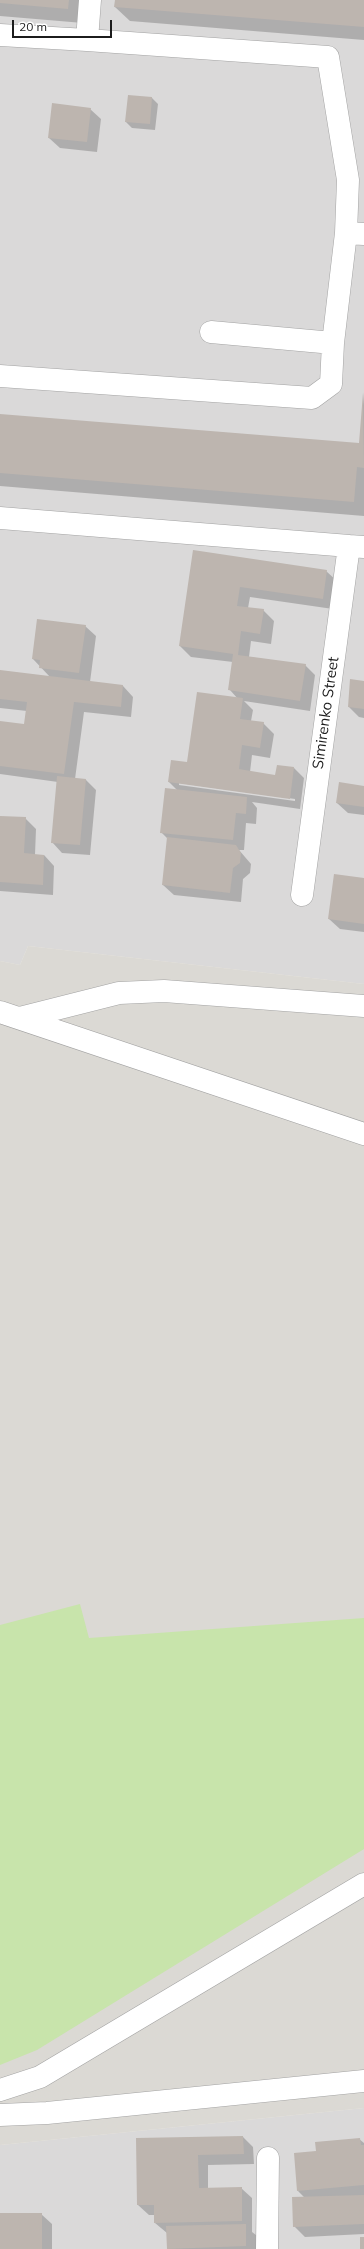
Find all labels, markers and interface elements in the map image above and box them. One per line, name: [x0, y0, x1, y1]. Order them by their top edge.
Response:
scale bar: [14, 12, 114, 38]
text: 20 m: [19, 19, 47, 34]
street label: Simirenko Street: [309, 656, 343, 770]

